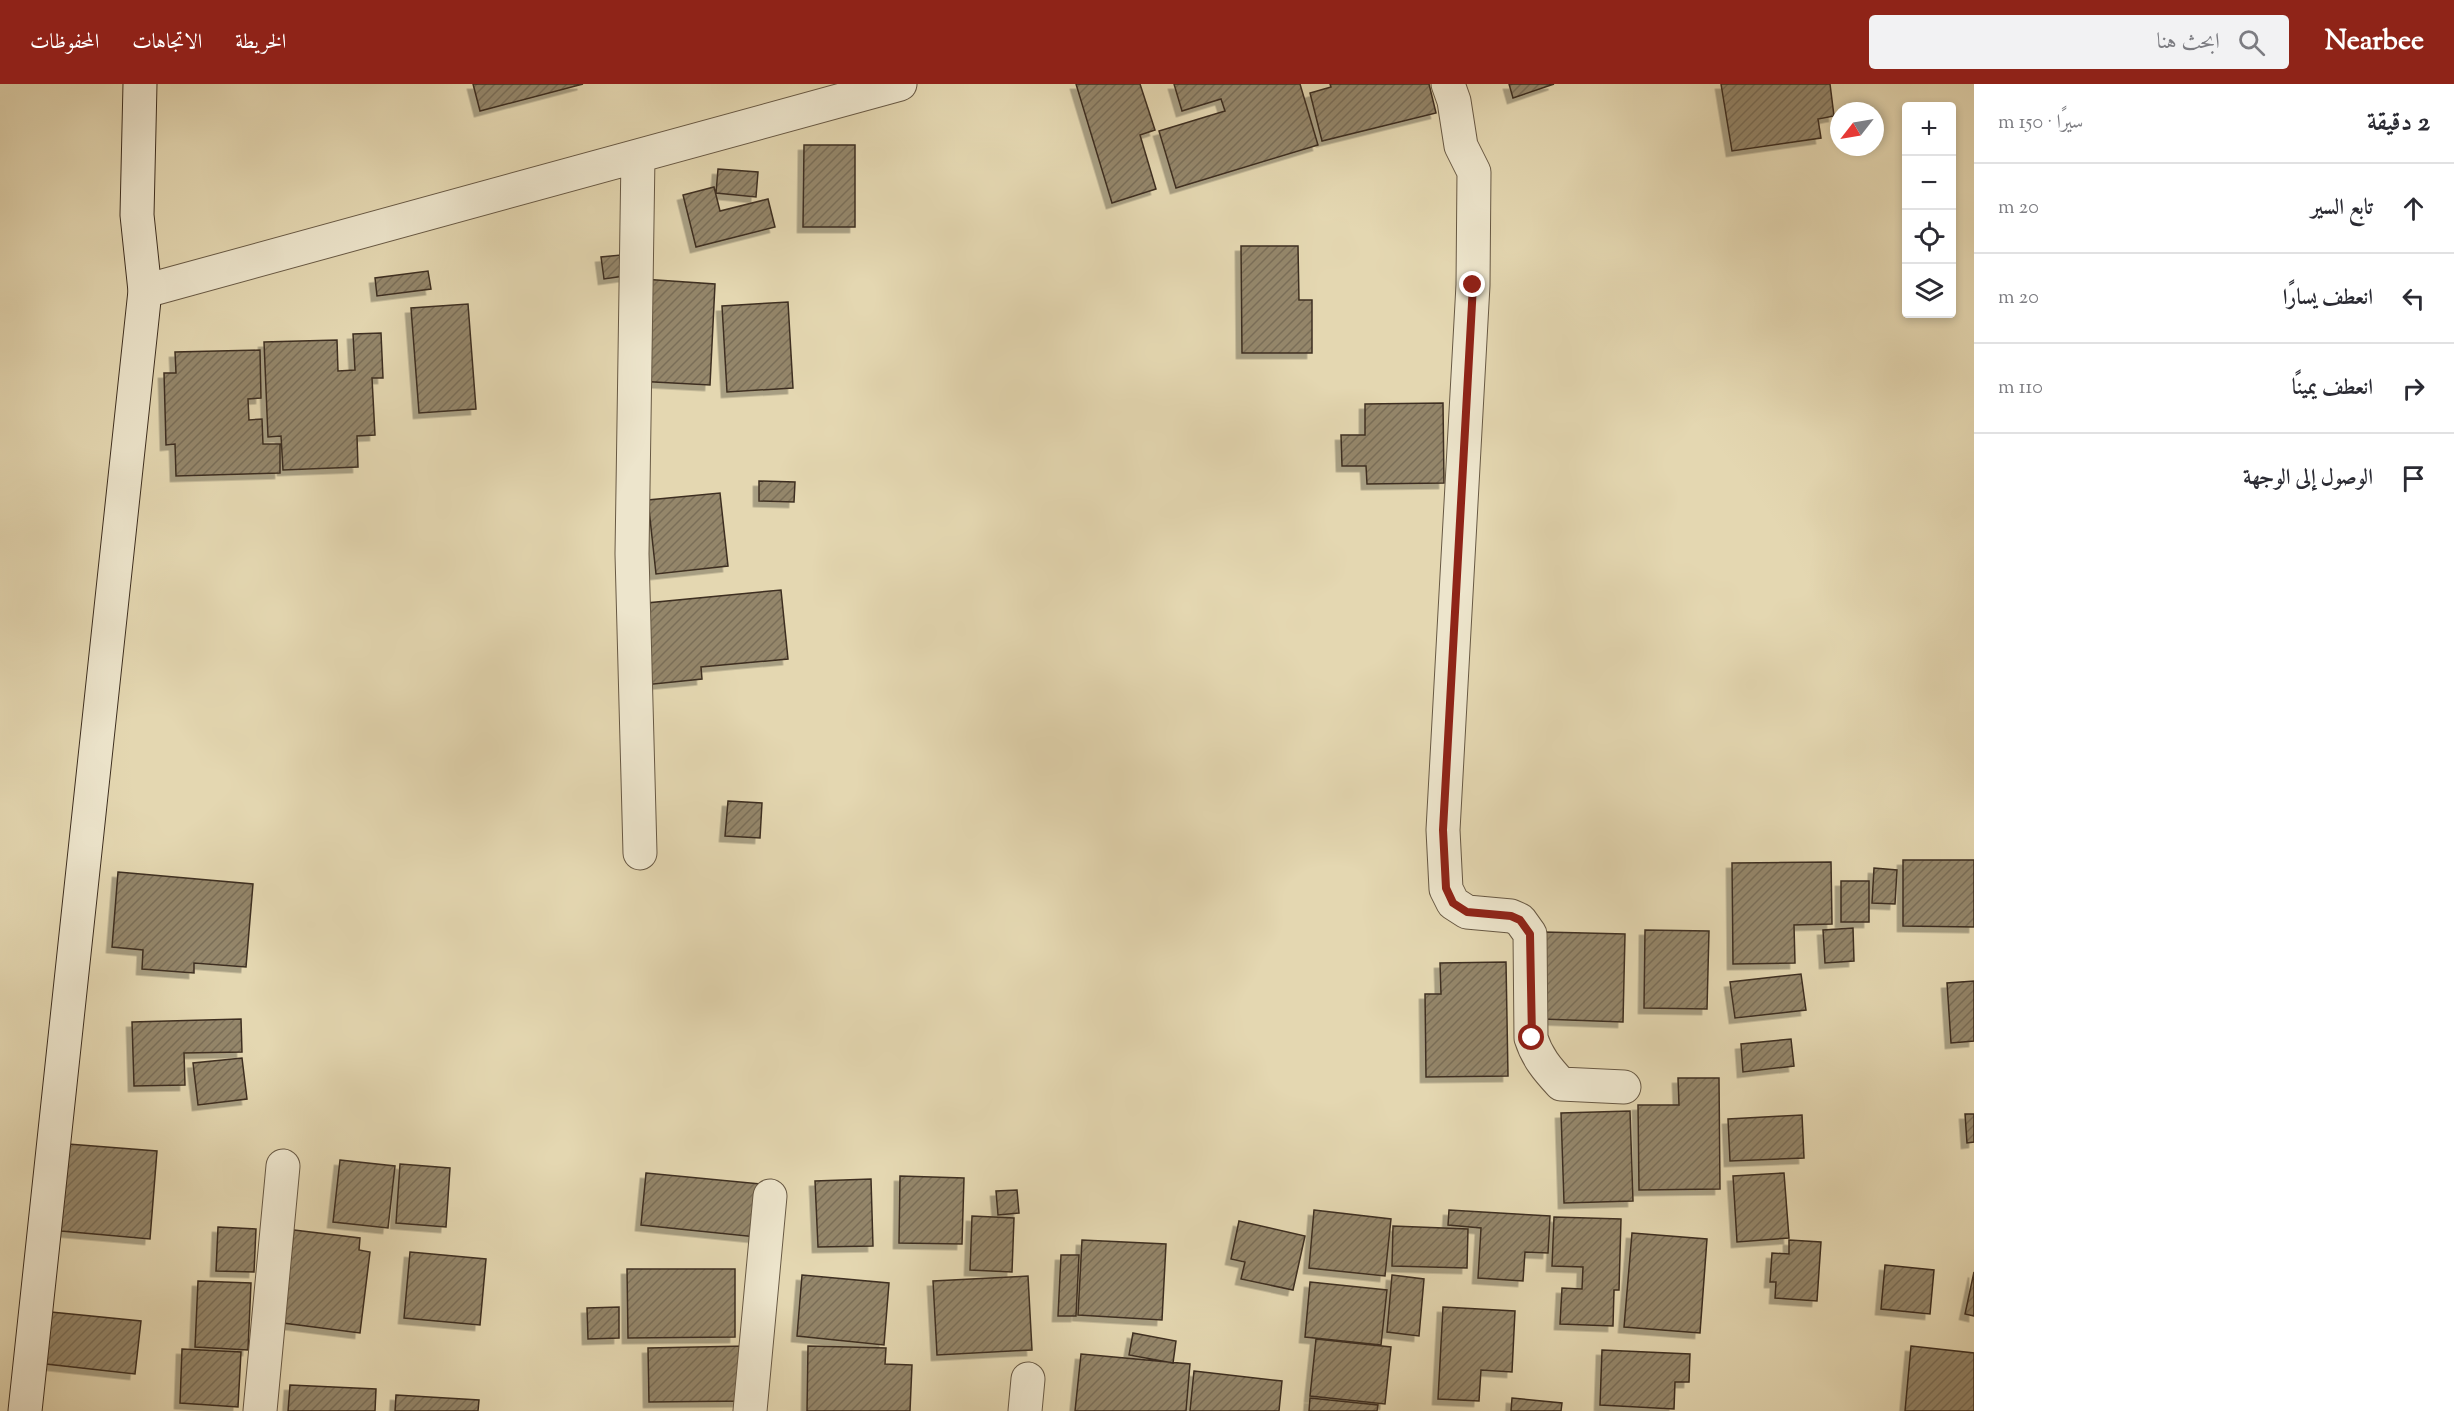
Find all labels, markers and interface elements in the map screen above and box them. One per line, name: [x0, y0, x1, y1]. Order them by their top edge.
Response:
search box: [1869, 15, 2289, 69]
text: Nearbee: [2325, 22, 2424, 62]
icon: search: [2235, 26, 2268, 59]
text: ابحث هنا: [2156, 27, 2220, 59]
text: المحفوظات: [30, 28, 99, 58]
text: الاتجاهات: [132, 28, 202, 58]
text: الخريطة: [235, 28, 286, 58]
north arrow: [1830, 102, 1884, 156]
map controls: [1902, 102, 1956, 318]
button: +: [1902, 102, 1956, 156]
text: 2 دقيقة: [2367, 105, 2430, 142]
text: سيرًا · 150 m: [1998, 109, 2083, 138]
button: −: [1902, 156, 1956, 210]
icon: ahead: [2397, 192, 2430, 225]
text: تابع السير: [2311, 193, 2373, 225]
text: 20 m: [1998, 194, 2039, 223]
button: locate: [1902, 210, 1956, 264]
button: layers: [1902, 264, 1956, 318]
route end: [1459, 271, 1485, 297]
icon: left: [2397, 282, 2430, 315]
text: انعطف يسارًا: [2283, 283, 2373, 315]
text: 20 m: [1998, 284, 2039, 313]
icon: right: [2397, 372, 2430, 405]
text: انعطف يمينًا: [2292, 373, 2373, 405]
text: 110 m: [1998, 374, 2043, 403]
icon: arrive: [2397, 462, 2430, 495]
text: الوصول إلى الوجهة: [2243, 463, 2373, 495]
route start: [1518, 1024, 1544, 1050]

